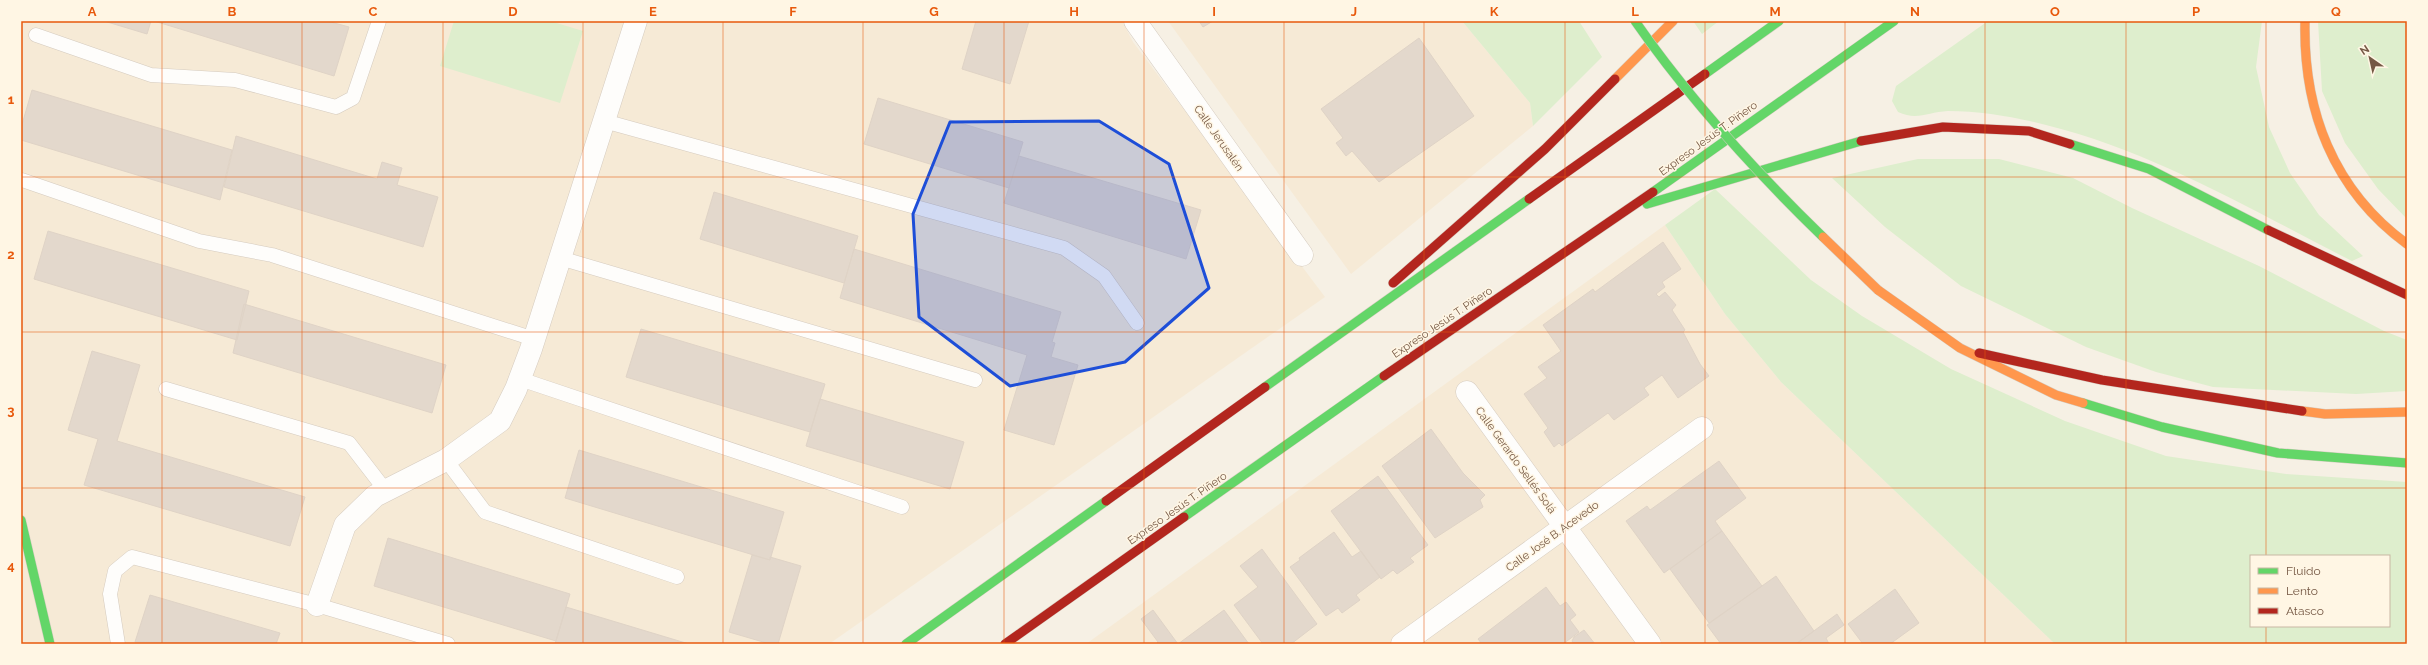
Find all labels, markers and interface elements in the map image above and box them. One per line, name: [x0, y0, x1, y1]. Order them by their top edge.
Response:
text: A: [88, 4, 97, 19]
text: B: [228, 4, 237, 19]
text: C: [369, 4, 378, 19]
text: D: [508, 4, 518, 19]
text: E: [649, 4, 657, 19]
text: F: [789, 4, 797, 19]
text: G: [929, 4, 939, 19]
text: H: [1069, 4, 1079, 19]
text: I: [1212, 4, 1216, 19]
text: J: [1351, 4, 1357, 19]
text: K: [1490, 4, 1499, 19]
text: L: [1631, 4, 1639, 19]
text: M: [1769, 4, 1781, 19]
text: N: [1910, 4, 1920, 19]
text: O: [2050, 4, 2060, 19]
text: P: [2192, 4, 2200, 19]
text: Q: [2331, 4, 2341, 19]
north arrow: [2350, 38, 2390, 78]
text: N: [2358, 42, 2372, 58]
text: 1: [8, 92, 15, 107]
street label: Expreso Jesús T. Piñero: [1657, 98, 1760, 178]
street label: Calle Jerusalén: [1191, 103, 1246, 174]
text: 2: [7, 247, 15, 262]
street label: Expreso Jesús T. Piñero: [1390, 284, 1495, 361]
text: 3: [7, 403, 15, 418]
street label: Calle Gerardo Sellés Solá: [1472, 404, 1559, 516]
street label: Expreso Jesús T. Piñero: [1125, 469, 1230, 548]
street label: Calle José B. Acevedo: [1503, 498, 1602, 575]
legend: [2250, 555, 2390, 627]
text: 4: [7, 558, 15, 573]
text: Fluido: [2286, 564, 2321, 578]
text: Lento: [2286, 584, 2318, 598]
text: Atasco: [2286, 604, 2324, 618]

